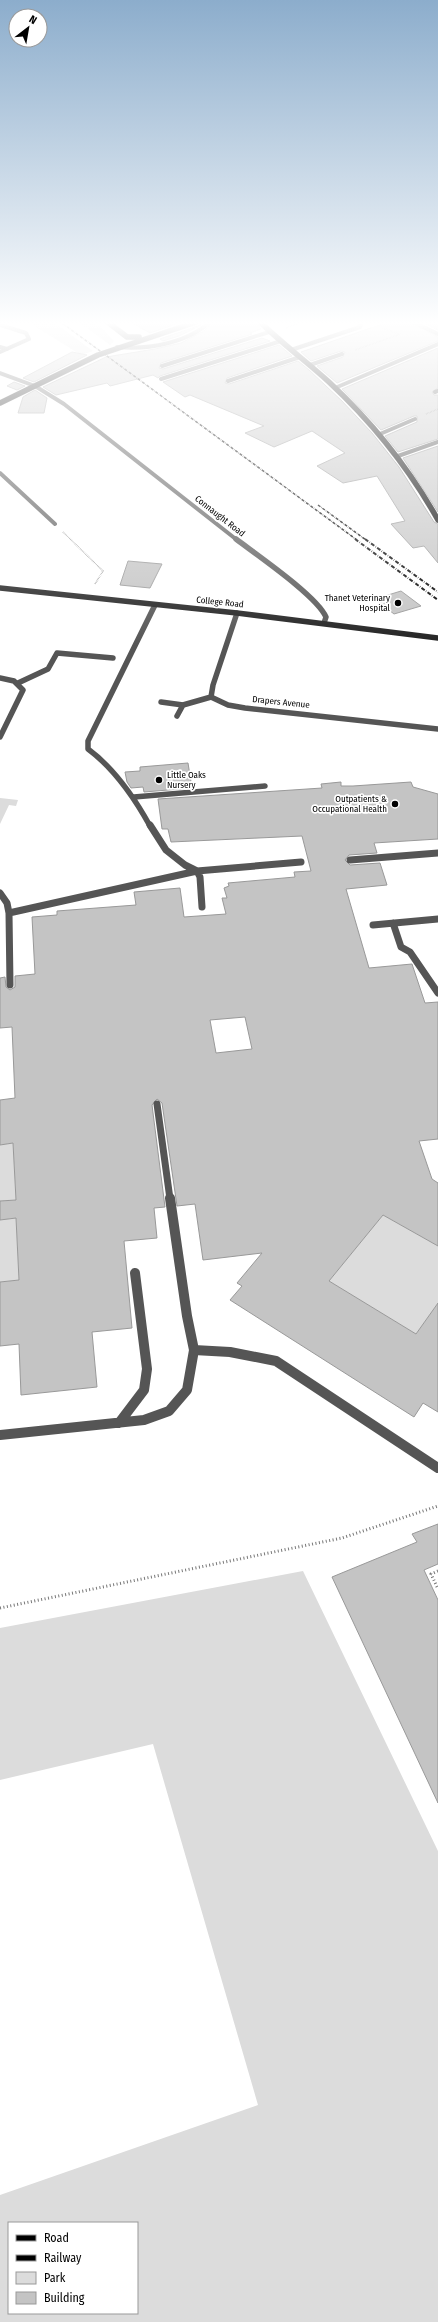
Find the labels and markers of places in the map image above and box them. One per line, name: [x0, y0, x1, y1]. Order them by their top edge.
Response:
place label: Thanet Veterinary Hospital: [325, 593, 391, 613]
marker: Thanet Veterinary Hospital: [393, 598, 403, 608]
place label: Little Oaks Nursery: [167, 770, 206, 790]
marker: Little Oaks Nursery: [154, 775, 164, 785]
place label: Outpatients & Occupational Health: [312, 794, 387, 814]
marker: Outpatients & Occupational Health: [390, 799, 400, 809]

